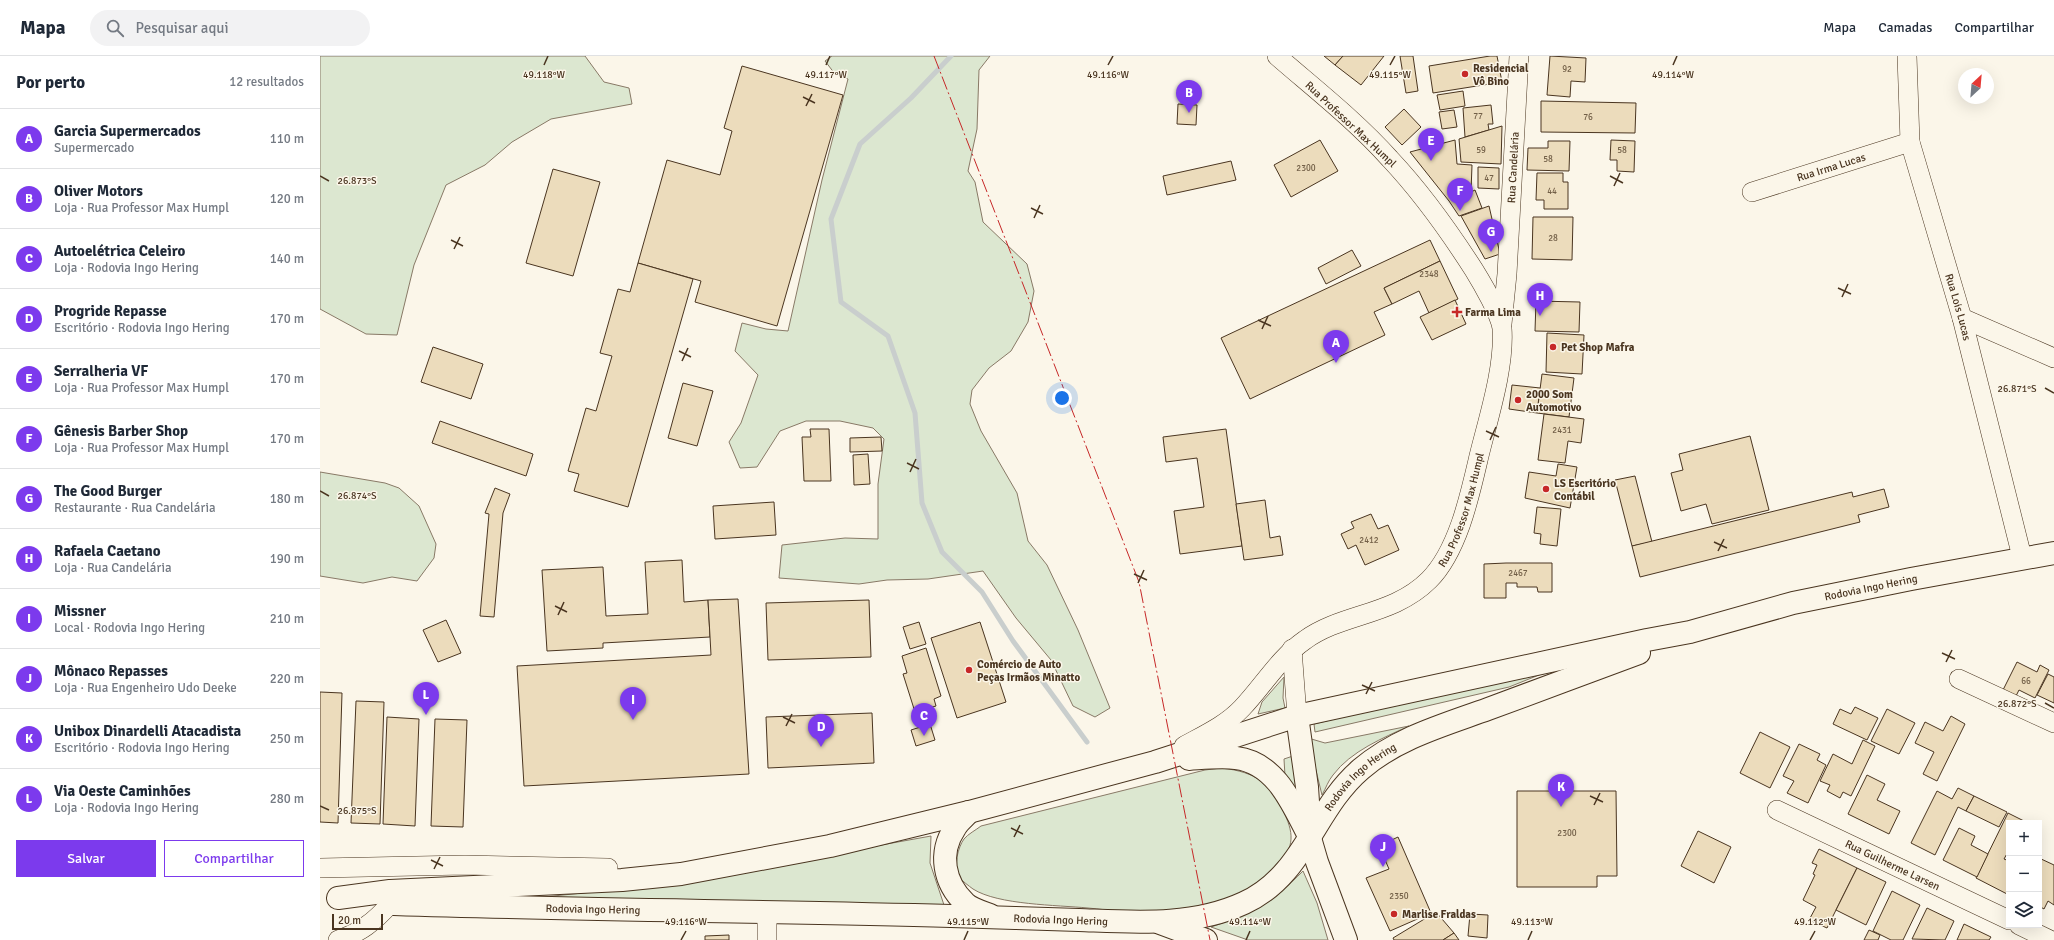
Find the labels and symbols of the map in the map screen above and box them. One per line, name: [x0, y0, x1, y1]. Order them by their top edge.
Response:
place label: Residencial Vô Bino: [1473, 62, 1529, 88]
house number: 92: [1562, 64, 1572, 75]
north arrow: [1958, 68, 1994, 104]
text: 49.118°W: [523, 69, 565, 81]
text: 49.117°W: [805, 69, 847, 81]
text: 49.116°W: [1087, 69, 1129, 81]
text: 49.115°W: [1369, 69, 1411, 81]
marker: Residencial Vô Bino: [1460, 69, 1470, 79]
text: 49.114°W: [1652, 69, 1694, 81]
street label: Rua Professor Max Humpl: [1302, 79, 1399, 170]
pin: B: [1176, 80, 1202, 113]
house number: 77: [1473, 111, 1483, 122]
house number: 76: [1583, 112, 1593, 123]
pin: E: [1418, 128, 1444, 161]
street label: Rua Candelária: [1505, 131, 1522, 204]
house number: 59: [1476, 145, 1486, 156]
house number: 58: [1617, 145, 1627, 156]
street label: Rua Irma Lucas: [1795, 150, 1868, 184]
house number: 58: [1543, 154, 1553, 165]
house number: 2300: [1296, 163, 1316, 174]
house number: 47: [1484, 173, 1494, 184]
text: 26.873°S: [338, 175, 377, 187]
pin: F: [1447, 178, 1473, 211]
house number: 44: [1547, 186, 1557, 197]
pin: G: [1478, 219, 1504, 252]
house number: 28: [1548, 233, 1558, 244]
house number: 2348: [1419, 269, 1439, 280]
street label: Rua Lois Lucas: [1942, 272, 1973, 342]
pin: H: [1527, 283, 1553, 316]
place label: Farma Lima: [1465, 306, 1521, 319]
marker: Farma Lima: [1452, 307, 1462, 317]
pin: A: [1323, 330, 1349, 363]
place label: Pet Shop Mafra: [1561, 341, 1635, 354]
marker: Pet Shop Mafra: [1548, 342, 1558, 352]
text: 26.871°S: [1998, 383, 2037, 395]
your location: [1052, 388, 1072, 408]
place label: 2000 Som Automotivo: [1526, 388, 1582, 414]
marker: 2000 Som Automotivo: [1513, 395, 1523, 405]
house number: 2431: [1552, 425, 1572, 436]
street label: Rua Professor Max Humpl: [1436, 451, 1487, 570]
place label: LS Escritório Contábil: [1554, 477, 1616, 503]
marker: LS Escritório Contábil: [1541, 484, 1551, 494]
text: 26.874°S: [338, 490, 377, 502]
house number: 2412: [1359, 535, 1379, 546]
house number: 2467: [1508, 568, 1528, 579]
street label: Rodovia Ingo Hering: [1823, 572, 1919, 603]
place label: Comércio de Auto Peças Irmãos Minatto: [977, 658, 1080, 684]
marker: Comércio de Auto Peças Irmãos Minatto: [964, 665, 974, 675]
house number: 66: [2021, 676, 2031, 687]
pin: L: [413, 682, 439, 715]
pin: I: [620, 687, 646, 720]
text: 26.872°S: [1998, 698, 2037, 710]
pin: C: [911, 703, 937, 736]
pin: D: [808, 714, 834, 747]
street label: Rodovia Ingo Hering: [1322, 740, 1399, 814]
pin: K: [1548, 774, 1574, 807]
text: 26.875°S: [338, 805, 377, 817]
house number: 2300: [1557, 828, 1577, 839]
pin: J: [1370, 834, 1396, 867]
street label: Rua Guilherme Larsen: [1843, 837, 1942, 893]
house number: 2350: [1389, 891, 1409, 902]
street label: Rodovia Ingo Hering: [545, 902, 641, 917]
place label: Marlise Fraldas: [1402, 908, 1476, 921]
marker: Marlise Fraldas: [1389, 909, 1399, 919]
scale bar: [332, 912, 383, 931]
street label: Rodovia Ingo Hering: [1013, 912, 1108, 928]
text: 49.116°W: [665, 916, 707, 928]
text: 49.115°W: [947, 916, 989, 928]
text: 49.114°W: [1229, 916, 1271, 928]
text: 49.113°W: [1511, 916, 1553, 928]
text: 49.112°W: [1794, 916, 1836, 928]

